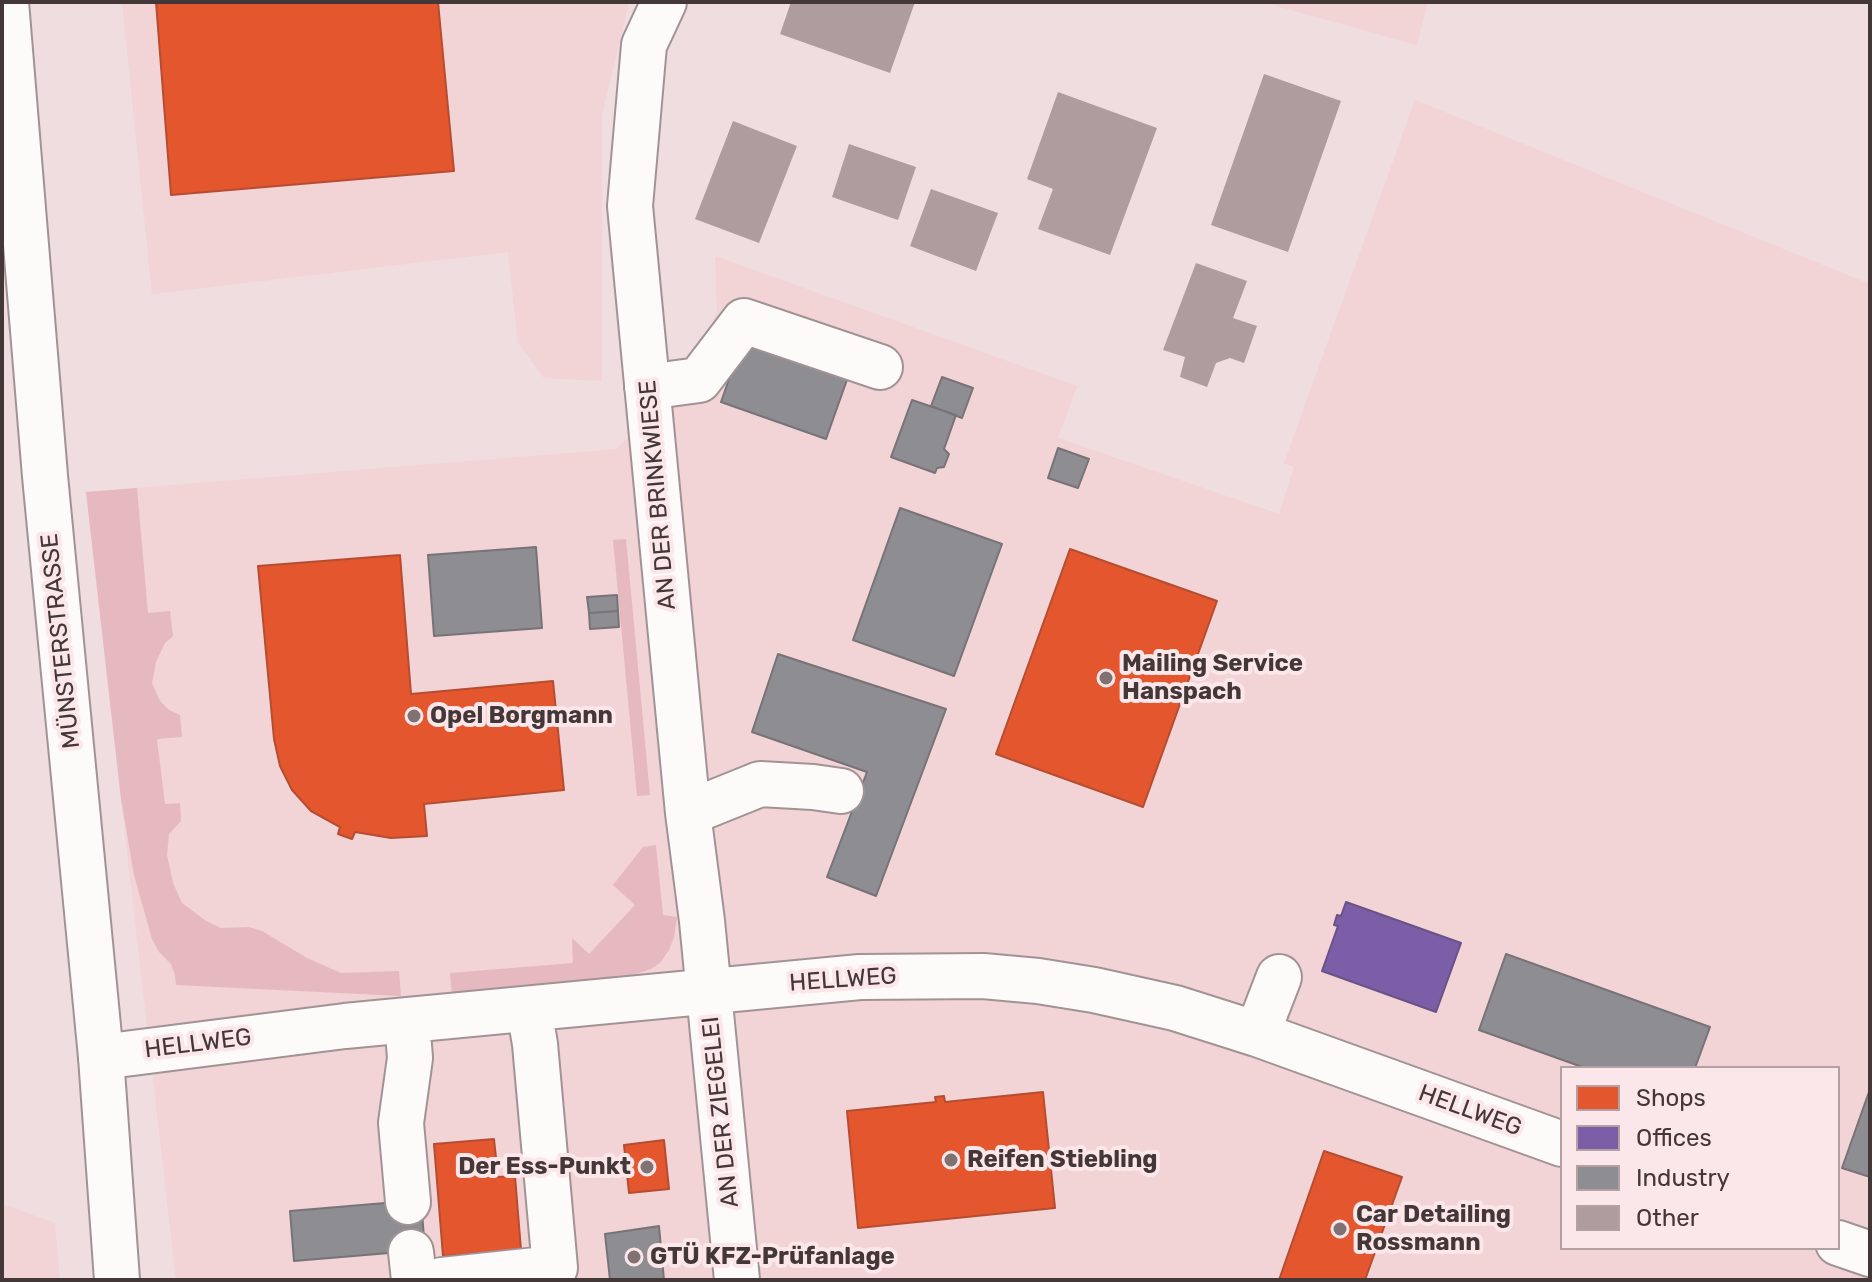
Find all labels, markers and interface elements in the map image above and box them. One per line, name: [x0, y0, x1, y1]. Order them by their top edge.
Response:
street label: AN DER BRINKWIESE: [634, 379, 682, 611]
street label: MÜNSTERSTRASSE: [35, 532, 87, 750]
place label: Mailing Service Hanspach: [1122, 650, 1303, 706]
marker: Mailing Service Hanspach: [1097, 669, 1115, 687]
place label: Opel Borgmann: [430, 702, 613, 730]
marker: Opel Borgmann: [405, 707, 423, 725]
street label: HELLWEG: [788, 962, 898, 998]
street label: AN DER ZIEGELEI: [697, 1015, 745, 1209]
street label: HELLWEG: [143, 1023, 253, 1065]
legend: [1560, 1066, 1840, 1250]
street label: HELLWEG: [1415, 1079, 1525, 1143]
text: Shops: [1636, 1084, 1706, 1112]
text: Offices: [1636, 1124, 1712, 1152]
place label: Reifen Stiebling: [967, 1146, 1158, 1174]
marker: Reifen Stiebling: [942, 1151, 960, 1169]
place label: Der Ess-Punkt: [458, 1153, 631, 1181]
marker: Der Ess-Punkt: [638, 1158, 656, 1176]
text: Industry: [1636, 1164, 1730, 1192]
place label: Car Detailing Rossmann: [1356, 1201, 1511, 1257]
text: Other: [1636, 1204, 1699, 1232]
marker: Car Detailing Rossmann: [1331, 1220, 1349, 1238]
place label: GTÜ KFZ-Prüfanlage: [650, 1243, 895, 1271]
marker: GTÜ KFZ-Prüfanlage: [625, 1248, 643, 1266]

